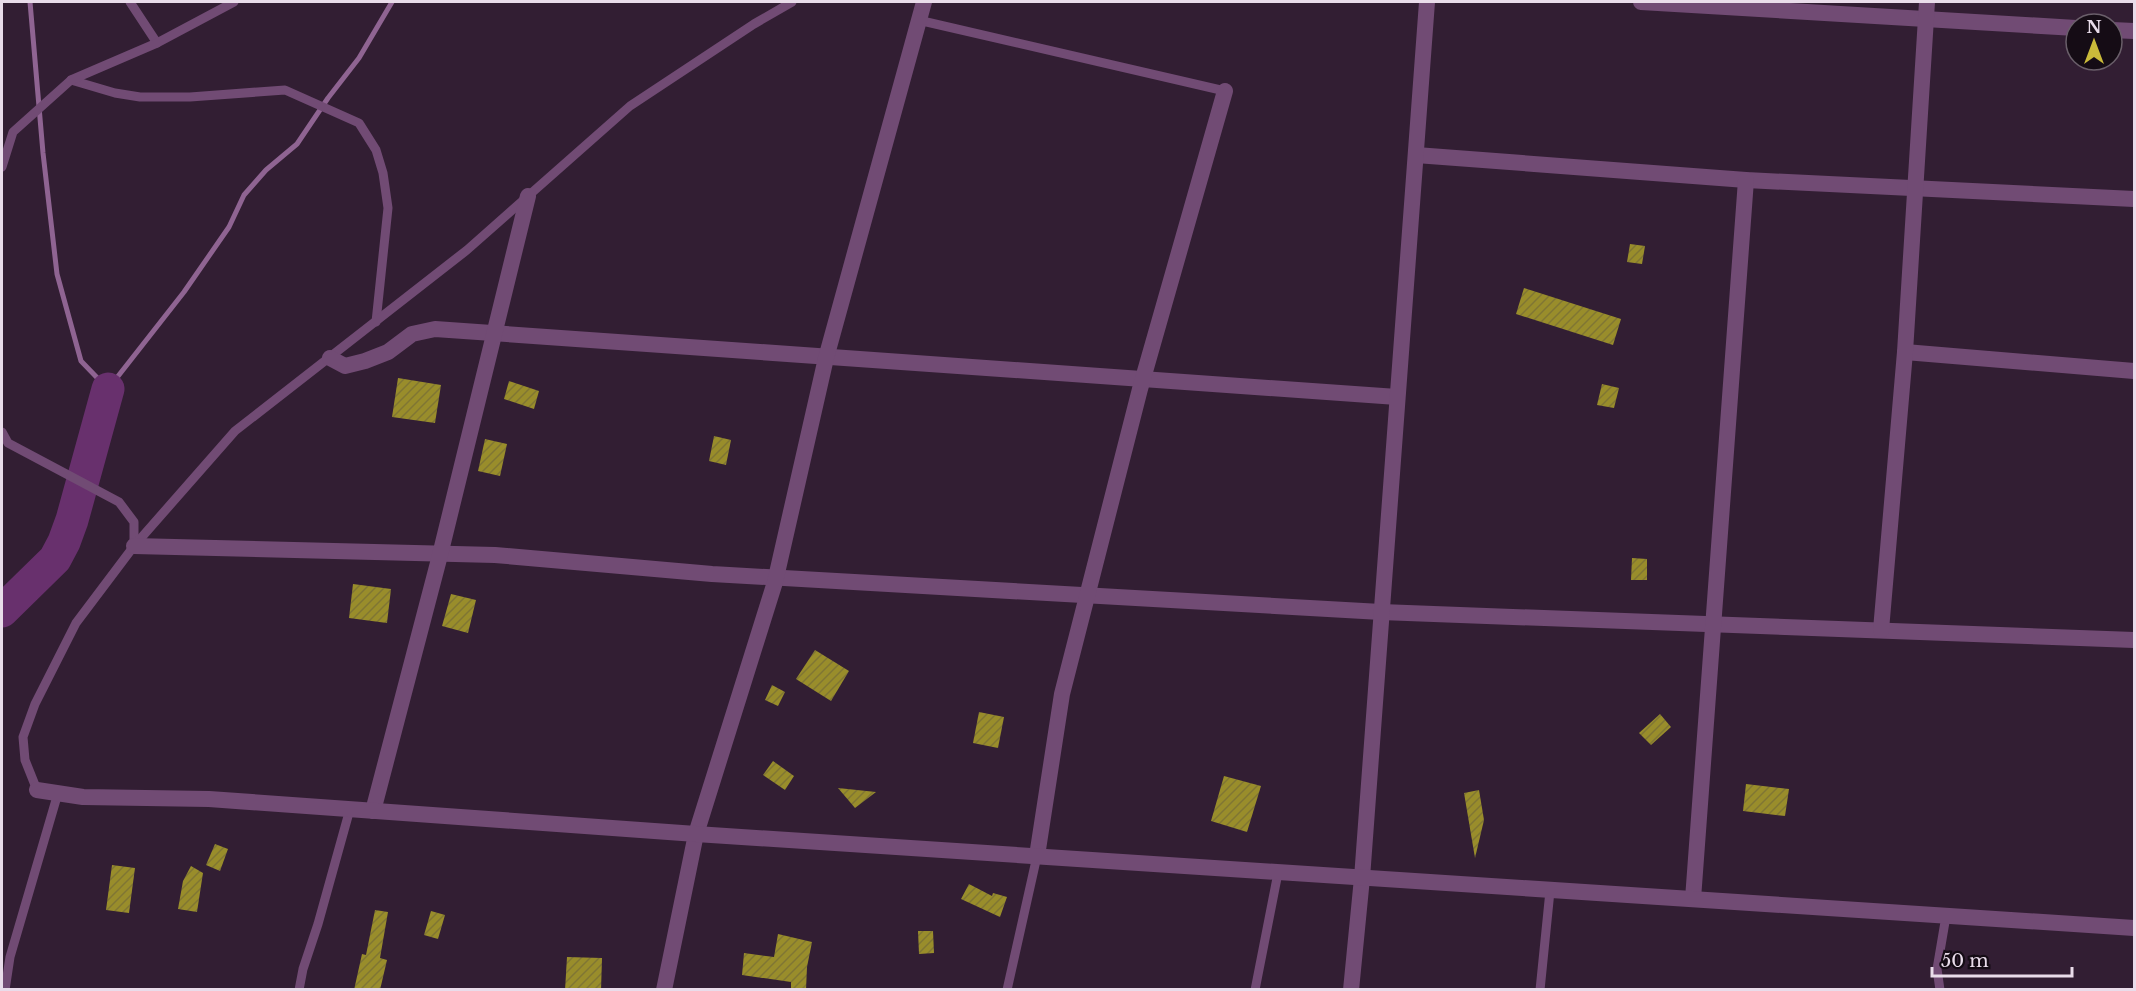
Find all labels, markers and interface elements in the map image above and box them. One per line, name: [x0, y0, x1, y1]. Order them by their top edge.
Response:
north arrow: [2064, 12, 2124, 72]
text: N: [2086, 17, 2102, 37]
scale bar: [1932, 940, 2072, 978]
text: 50 m: [1941, 950, 1989, 972]

